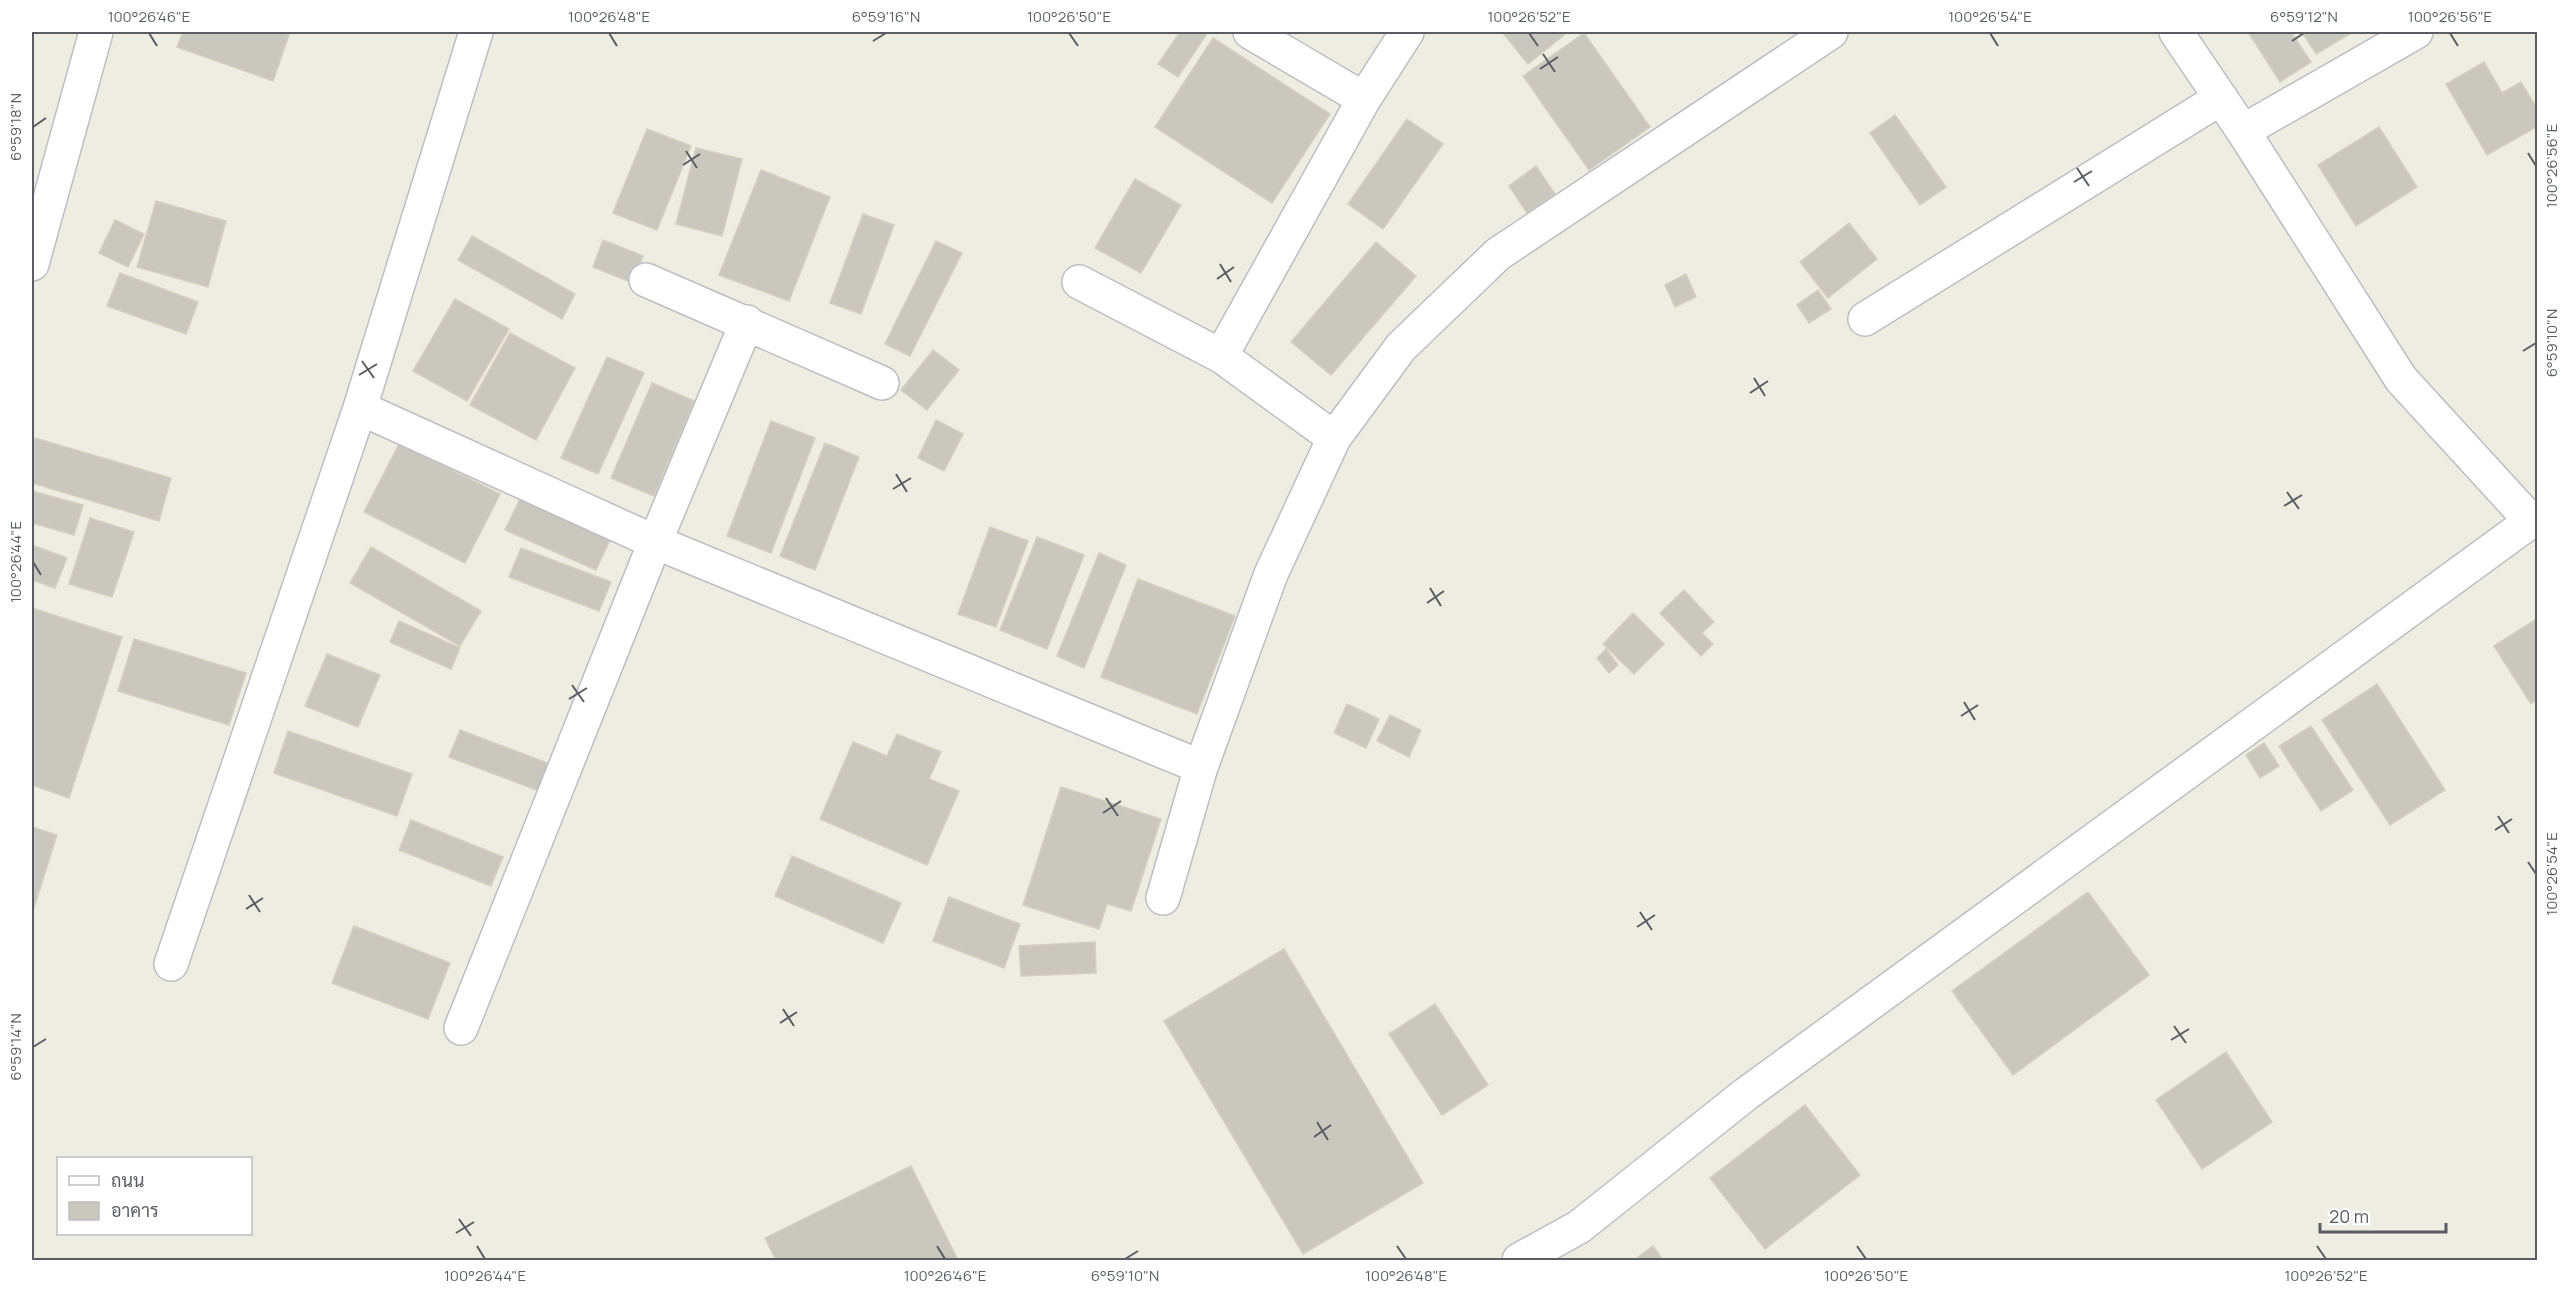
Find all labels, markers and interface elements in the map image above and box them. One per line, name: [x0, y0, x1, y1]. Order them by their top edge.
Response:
text: 100°26'46"E: [108, 6, 190, 27]
text: 100°26'48"E: [568, 6, 650, 27]
text: 6°59'16"N: [852, 6, 920, 27]
text: 100°26'50"E: [1027, 6, 1111, 27]
text: 100°26'52"E: [1487, 6, 1571, 27]
text: 100°26'54"E: [1948, 6, 2032, 27]
text: 6°59'12"N: [2270, 6, 2338, 27]
text: 100°26'56"E: [2408, 6, 2492, 27]
text: 6°59'18"N: [5, 93, 26, 161]
text: 100°26'56"E: [2541, 124, 2562, 208]
text: 6°59'10"N: [2541, 309, 2562, 377]
text: 100°26'44"E: [5, 521, 26, 603]
text: 100°26'54"E: [2541, 832, 2562, 916]
text: 6°59'14"N: [5, 1013, 26, 1081]
legend: [57, 1157, 252, 1235]
text: ถนน: [111, 1168, 144, 1192]
scale bar: [2320, 1196, 2446, 1234]
text: อาคาร: [111, 1198, 159, 1222]
text: 20 m: [2329, 1204, 2369, 1228]
text: 100°26'44"E: [444, 1265, 526, 1286]
text: 100°26'46"E: [904, 1265, 986, 1286]
text: 6°59'10"N: [1091, 1265, 1159, 1286]
text: 100°26'48"E: [1365, 1265, 1447, 1286]
text: 100°26'50"E: [1824, 1265, 1908, 1286]
text: 100°26'52"E: [2284, 1265, 2368, 1286]

